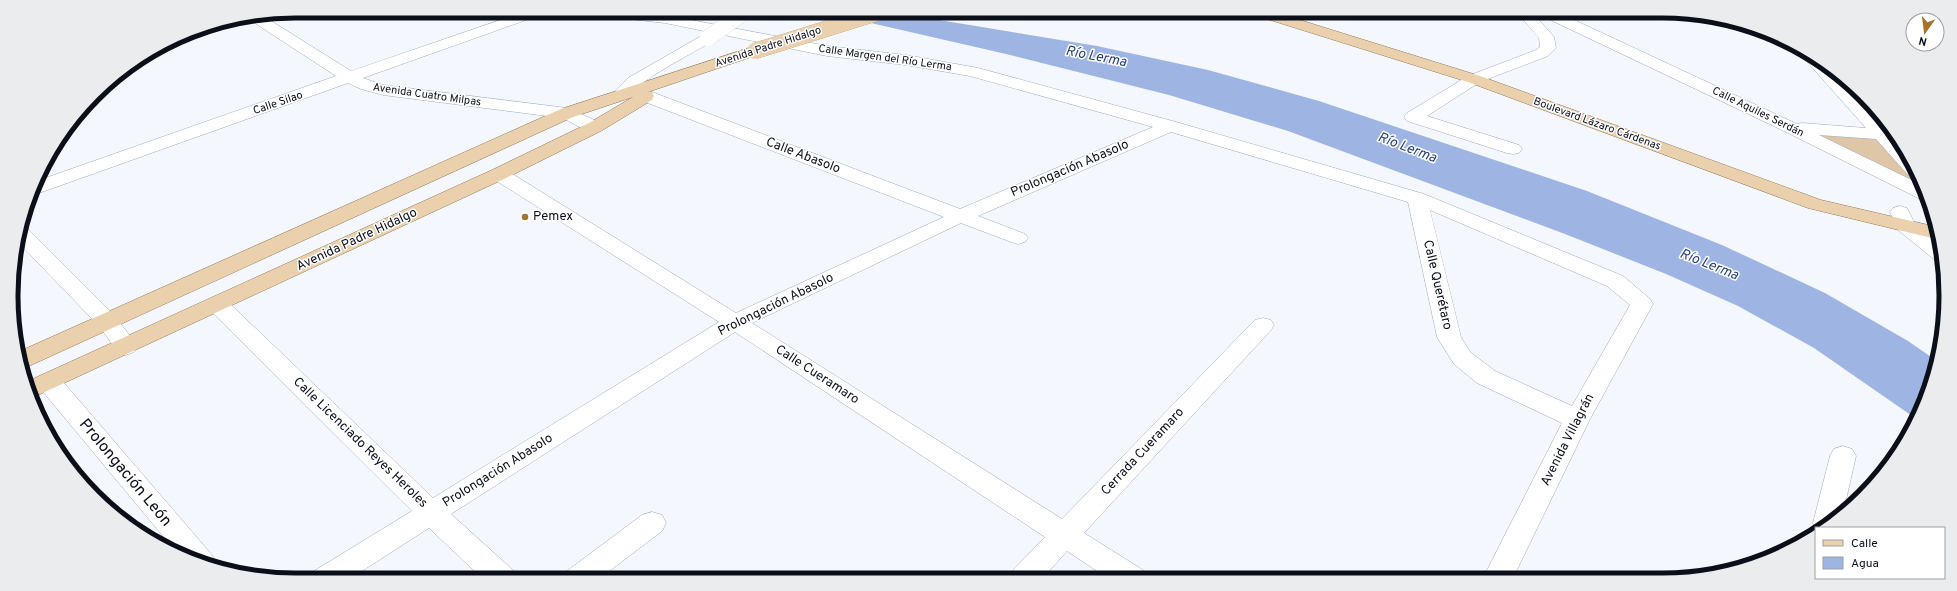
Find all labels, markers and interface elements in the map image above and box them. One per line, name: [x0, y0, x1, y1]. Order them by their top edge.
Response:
north arrow: [1905, 12, 1945, 52]
street label: Avenida Padre Hidalgo: [713, 23, 823, 71]
text: N: [1917, 33, 1928, 48]
street label: Calle Margen del Río Lerma: [817, 42, 953, 74]
water label: Río Lerma: [1064, 43, 1129, 71]
street label: Avenida Cuatro Milpas: [372, 80, 482, 110]
street label: Calle Aquiles Serdán: [1710, 84, 1806, 140]
street label: Calle Silao: [251, 88, 305, 118]
street label: Boulevard Lázaro Cárdenas: [1531, 94, 1663, 154]
water label: Río Lerma: [1375, 129, 1440, 167]
street label: Calle Abasolo: [763, 134, 843, 178]
street label: Prolongación Abasolo: [1009, 137, 1131, 201]
street label: Avenida Padre Hidalgo: [294, 205, 420, 275]
place label: Pemex: [533, 209, 573, 225]
marker: Pemex: [520, 212, 530, 222]
street label: Calle Querétaro: [1419, 239, 1455, 331]
water label: Río Lerma: [1677, 246, 1741, 285]
street label: Prolongación Abasolo: [716, 270, 836, 340]
street label: Calle Cueramaro: [772, 342, 862, 408]
street label: Calle Licenciado Reyes Heroles: [289, 374, 431, 512]
street label: Avenida Villagrán: [1538, 391, 1598, 489]
street label: Cerrada Cueramaro: [1098, 405, 1188, 499]
street label: Prolongación León: [74, 415, 176, 531]
street label: Prolongación Abasolo: [440, 431, 556, 511]
legend: [1815, 527, 1945, 579]
text: Calle: [1851, 536, 1878, 552]
text: Agua: [1851, 556, 1879, 572]

